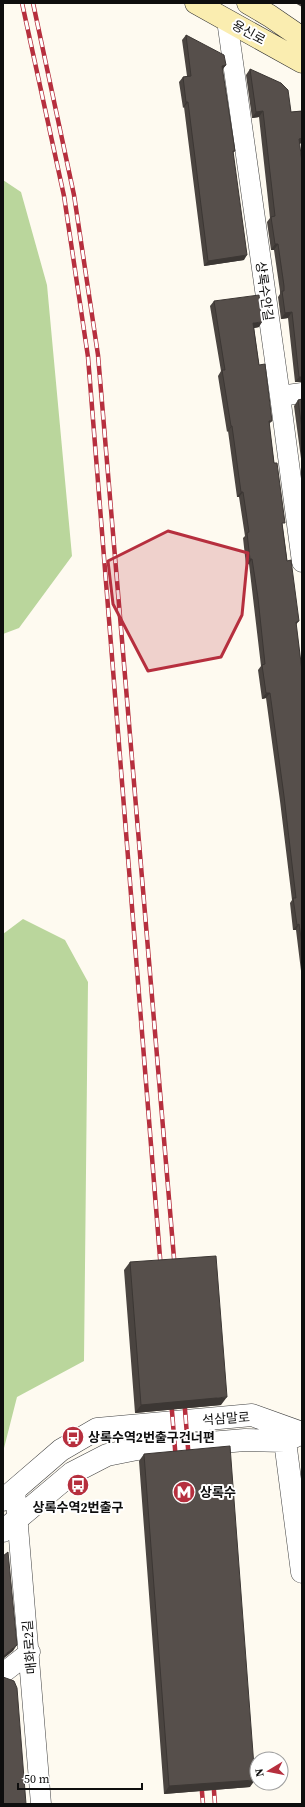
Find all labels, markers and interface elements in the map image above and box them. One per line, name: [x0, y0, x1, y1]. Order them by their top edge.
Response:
street label: 용신로: [229, 16, 269, 49]
street label: 상록수안길: [252, 260, 277, 322]
street label: 석삼말로: [202, 1408, 251, 1429]
bus stop icon: 상록수역2번출구건너편: [60, 1424, 86, 1450]
place label: 상록수역2번출구건너편: [88, 1429, 215, 1446]
bus stop icon: 상록수역2번출구: [65, 1472, 91, 1498]
metro station icon: 상록수: [171, 1479, 197, 1505]
place label: 상록수: [200, 1484, 236, 1501]
place label: 상록수역2번출구: [33, 1499, 123, 1516]
street label: 매화로2길: [19, 1619, 40, 1675]
north arrow: [249, 1751, 289, 1791]
scale bar: [18, 1765, 142, 1791]
text: N: [252, 1767, 268, 1778]
text: 50 m: [24, 1771, 50, 1787]

